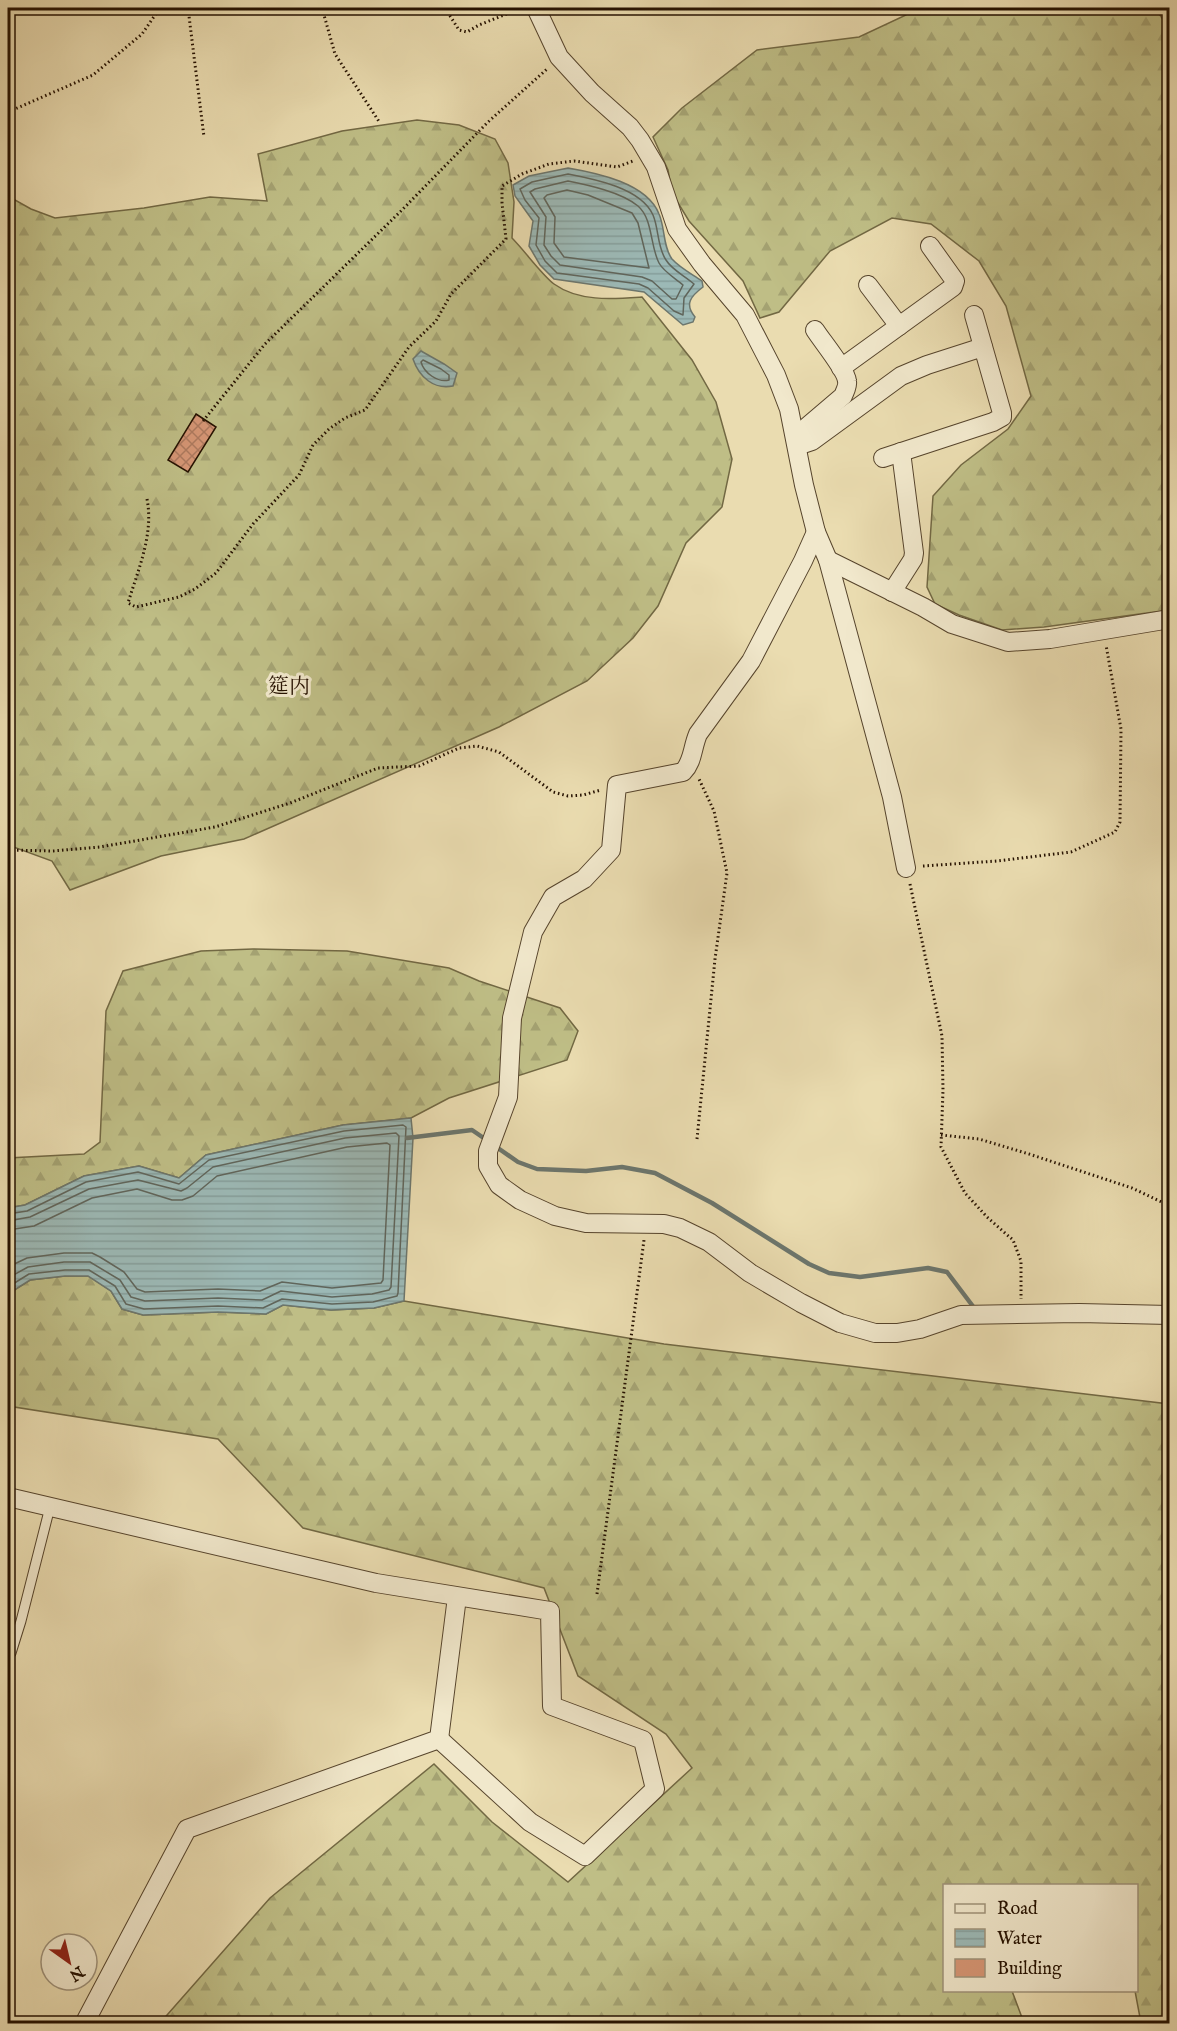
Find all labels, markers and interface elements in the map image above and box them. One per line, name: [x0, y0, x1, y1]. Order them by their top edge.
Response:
district label: 筵内: [268, 674, 310, 701]
legend: [943, 1884, 1138, 1992]
text: Road: [997, 1898, 1038, 1921]
text: Water: [997, 1928, 1042, 1951]
north arrow: [39, 1932, 99, 1992]
text: Building: [997, 1958, 1062, 1981]
text: N: [65, 1960, 88, 1985]

